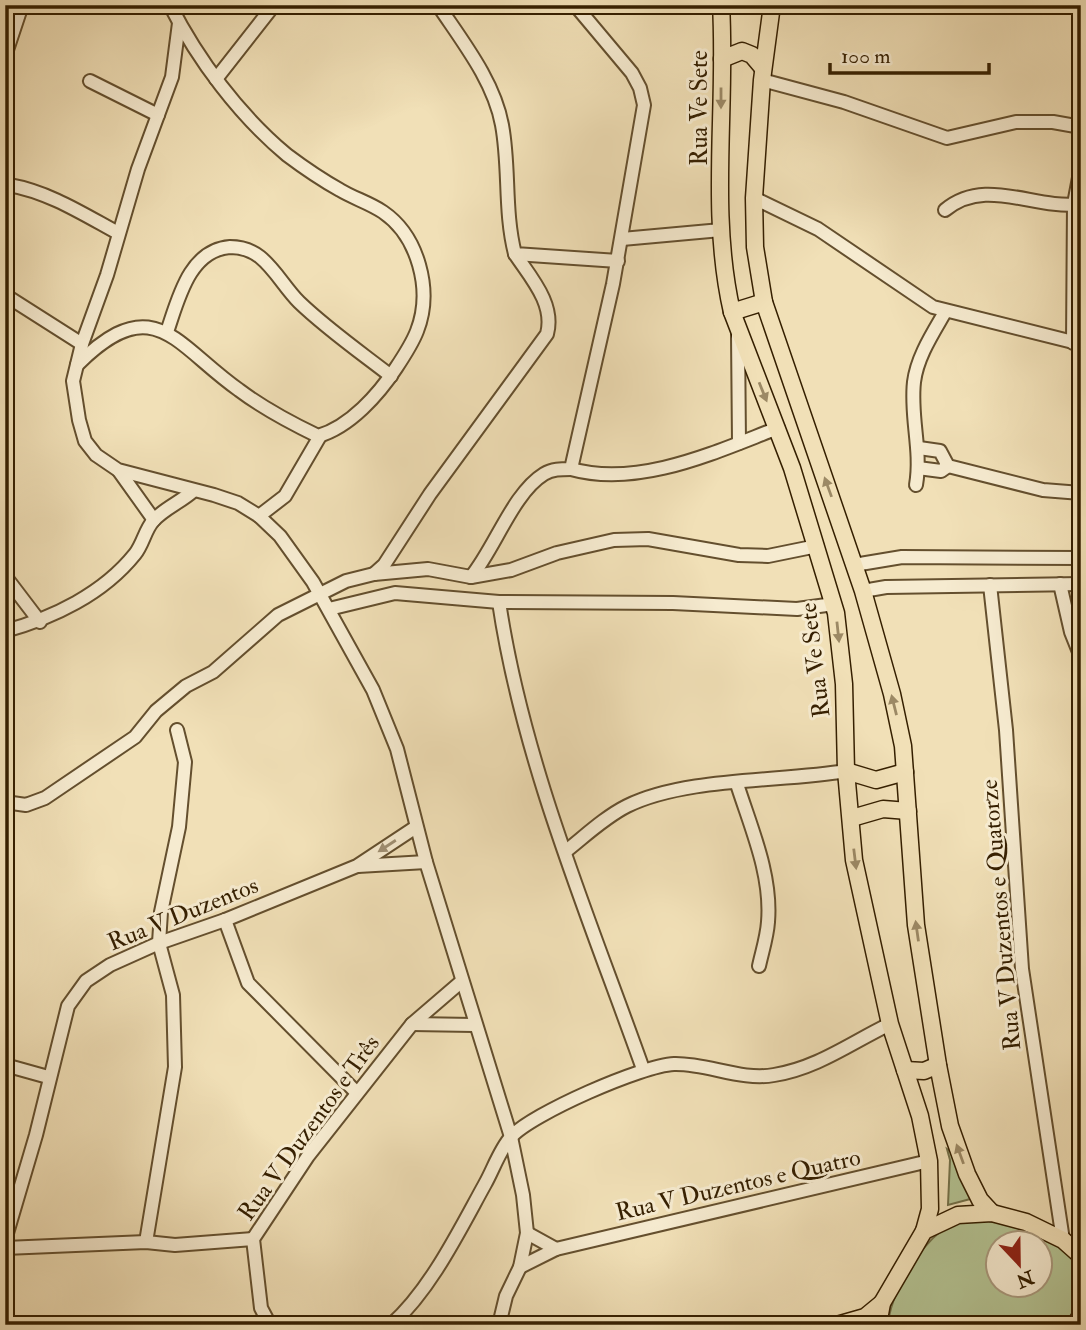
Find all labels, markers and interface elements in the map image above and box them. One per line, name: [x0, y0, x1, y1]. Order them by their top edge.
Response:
scale bar: [830, 32, 990, 76]
text: 100 m: [841, 43, 891, 70]
street label: Rua Ve Sete: [684, 50, 715, 166]
one-way arrow: [715, 87, 727, 109]
one-way arrow: [757, 382, 769, 402]
one-way arrow: [822, 477, 833, 498]
street label: Rua Ve Sete: [793, 601, 837, 719]
one-way arrow: [833, 621, 844, 643]
one-way arrow: [888, 694, 899, 716]
street label: Rua V Duzentos e Quatorze: [974, 778, 1028, 1052]
one-way arrow: [377, 840, 397, 853]
one-way arrow: [850, 848, 861, 870]
street label: Rua V Duzentos: [103, 870, 263, 958]
one-way arrow: [912, 920, 923, 942]
street label: Rua V Duzentos e Três: [231, 1029, 387, 1227]
street label: Rua V Duzentos e Quatro: [613, 1142, 863, 1228]
one-way arrow: [954, 1143, 965, 1164]
north arrow: [984, 1228, 1054, 1298]
text: N: [1012, 1264, 1038, 1294]

